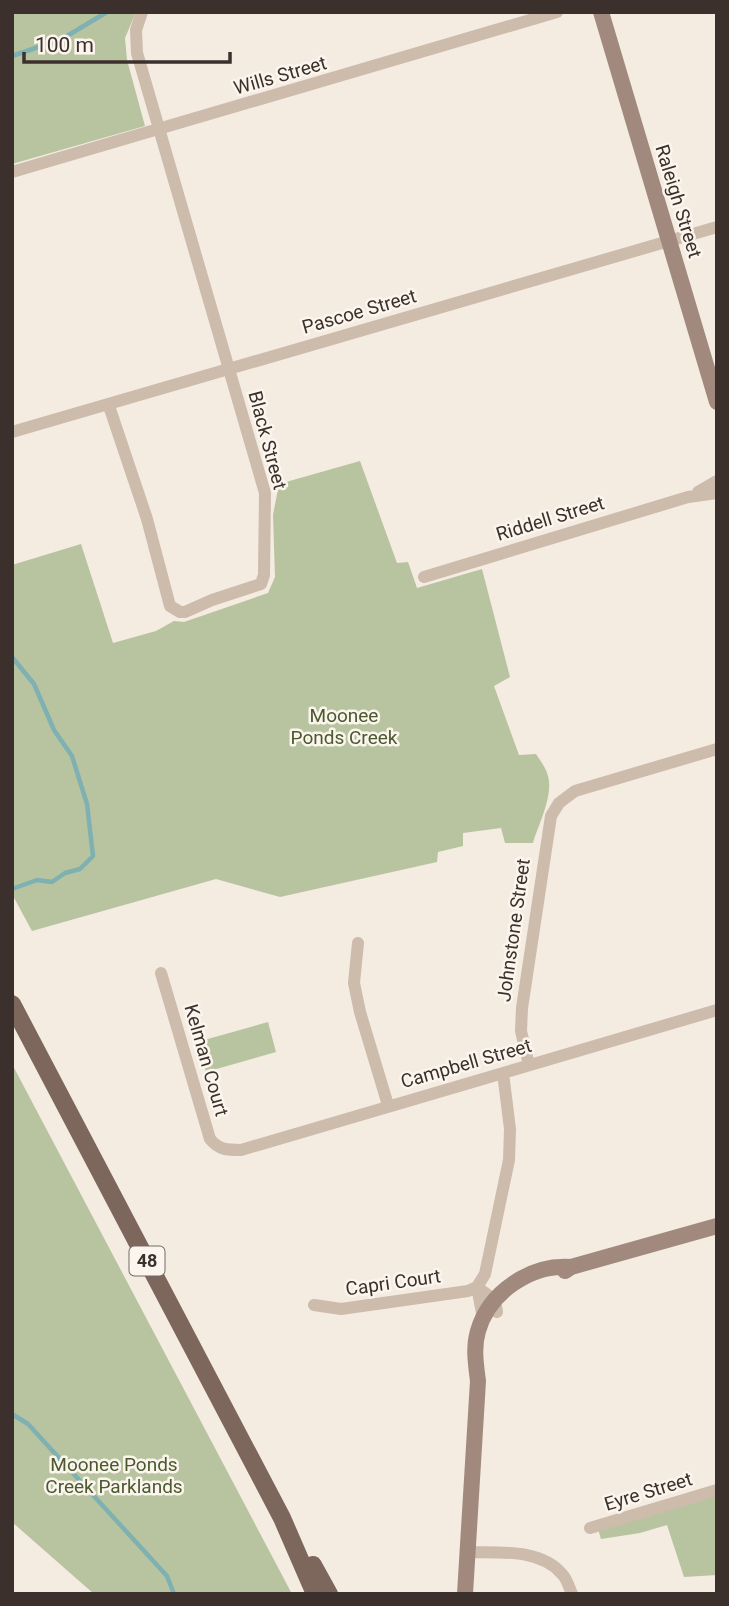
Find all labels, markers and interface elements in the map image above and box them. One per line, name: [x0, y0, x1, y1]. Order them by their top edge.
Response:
scale bar: [24, 21, 231, 65]
text: 100 m: [35, 33, 94, 57]
street label: Wills Street: [231, 51, 329, 100]
street label: Raleigh Street: [650, 142, 707, 261]
street label: Pascoe Street: [299, 284, 419, 339]
street label: Black Street: [243, 388, 292, 492]
street label: Riddell Street: [493, 491, 607, 546]
park label: Moonee Ponds Creek: [291, 704, 398, 749]
street label: Johnstone Street: [492, 857, 535, 1003]
street label: Kelman Court: [180, 1002, 233, 1119]
street label: Campbell Street: [398, 1034, 534, 1093]
road number: 48: [130, 1246, 164, 1276]
street label: Capri Court: [344, 1264, 442, 1301]
park label: Moonee Ponds Creek Parklands: [45, 1453, 183, 1498]
street label: Eyre Street: [601, 1467, 695, 1516]

